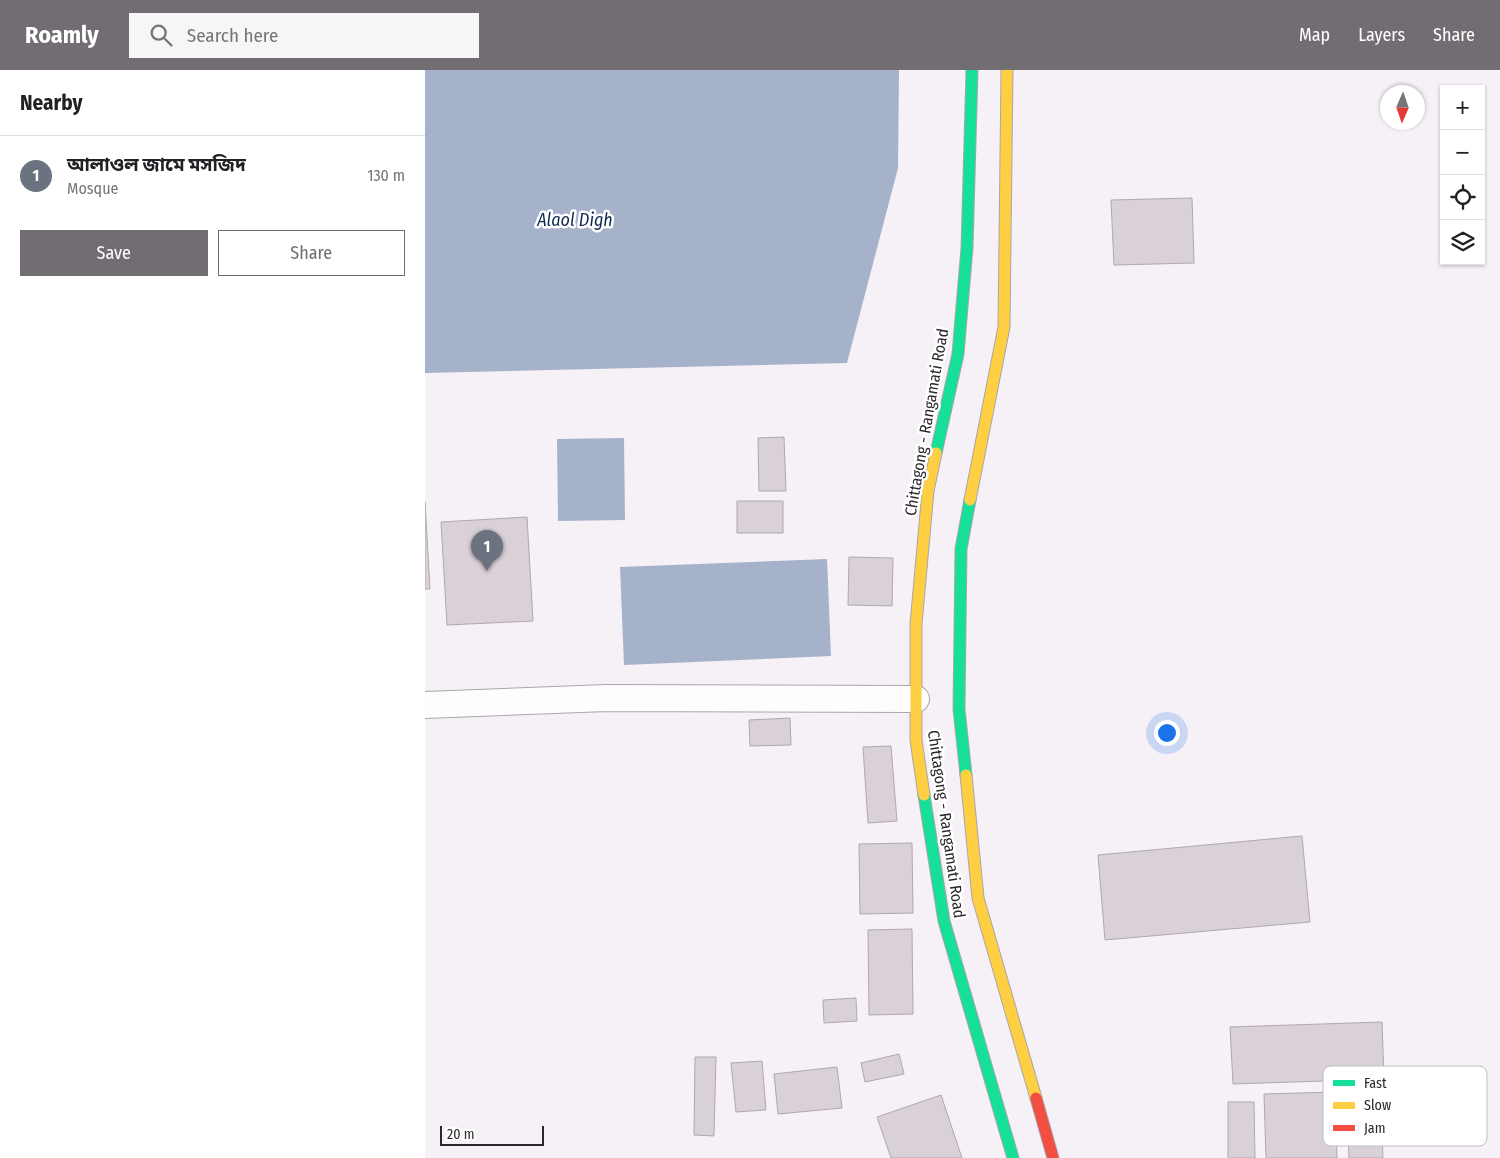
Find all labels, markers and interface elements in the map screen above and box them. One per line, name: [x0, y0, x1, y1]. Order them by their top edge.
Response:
search box: [129, 13, 479, 58]
text: Roamly: [25, 21, 99, 49]
icon: search: [147, 21, 175, 49]
text: Search here: [187, 24, 278, 47]
text: Map: [1299, 24, 1330, 46]
text: Layers: [1358, 24, 1405, 46]
text: Share: [1433, 24, 1475, 46]
north arrow: [1380, 85, 1425, 130]
map controls: [1440, 85, 1485, 265]
button: +: [1440, 85, 1485, 130]
text: Nearby: [20, 90, 82, 116]
button: −: [1440, 130, 1485, 175]
text: আলাওল জামে মসজিদ: [67, 153, 246, 176]
text: 1: [33, 166, 39, 185]
text: 130 m: [367, 166, 405, 185]
button: locate: [1440, 175, 1485, 220]
text: Mosque: [67, 179, 118, 198]
water label: Alaol Digh: [536, 209, 613, 231]
button: layers: [1440, 220, 1485, 265]
button: Save: [20, 230, 208, 276]
button: Share: [218, 230, 405, 276]
street label: Chittagong - Rangamati Road: [901, 327, 952, 517]
pin: 1: [471, 530, 503, 571]
your location: [1154, 720, 1180, 746]
street label: Chittagong - Rangamati Road: [924, 729, 969, 919]
legend: [1323, 1066, 1487, 1146]
text: Fast: [1364, 1075, 1387, 1092]
text: Slow: [1364, 1097, 1391, 1114]
text: Jam: [1364, 1120, 1385, 1137]
scale bar: [440, 1123, 544, 1146]
text: 20 m: [447, 1126, 475, 1143]

